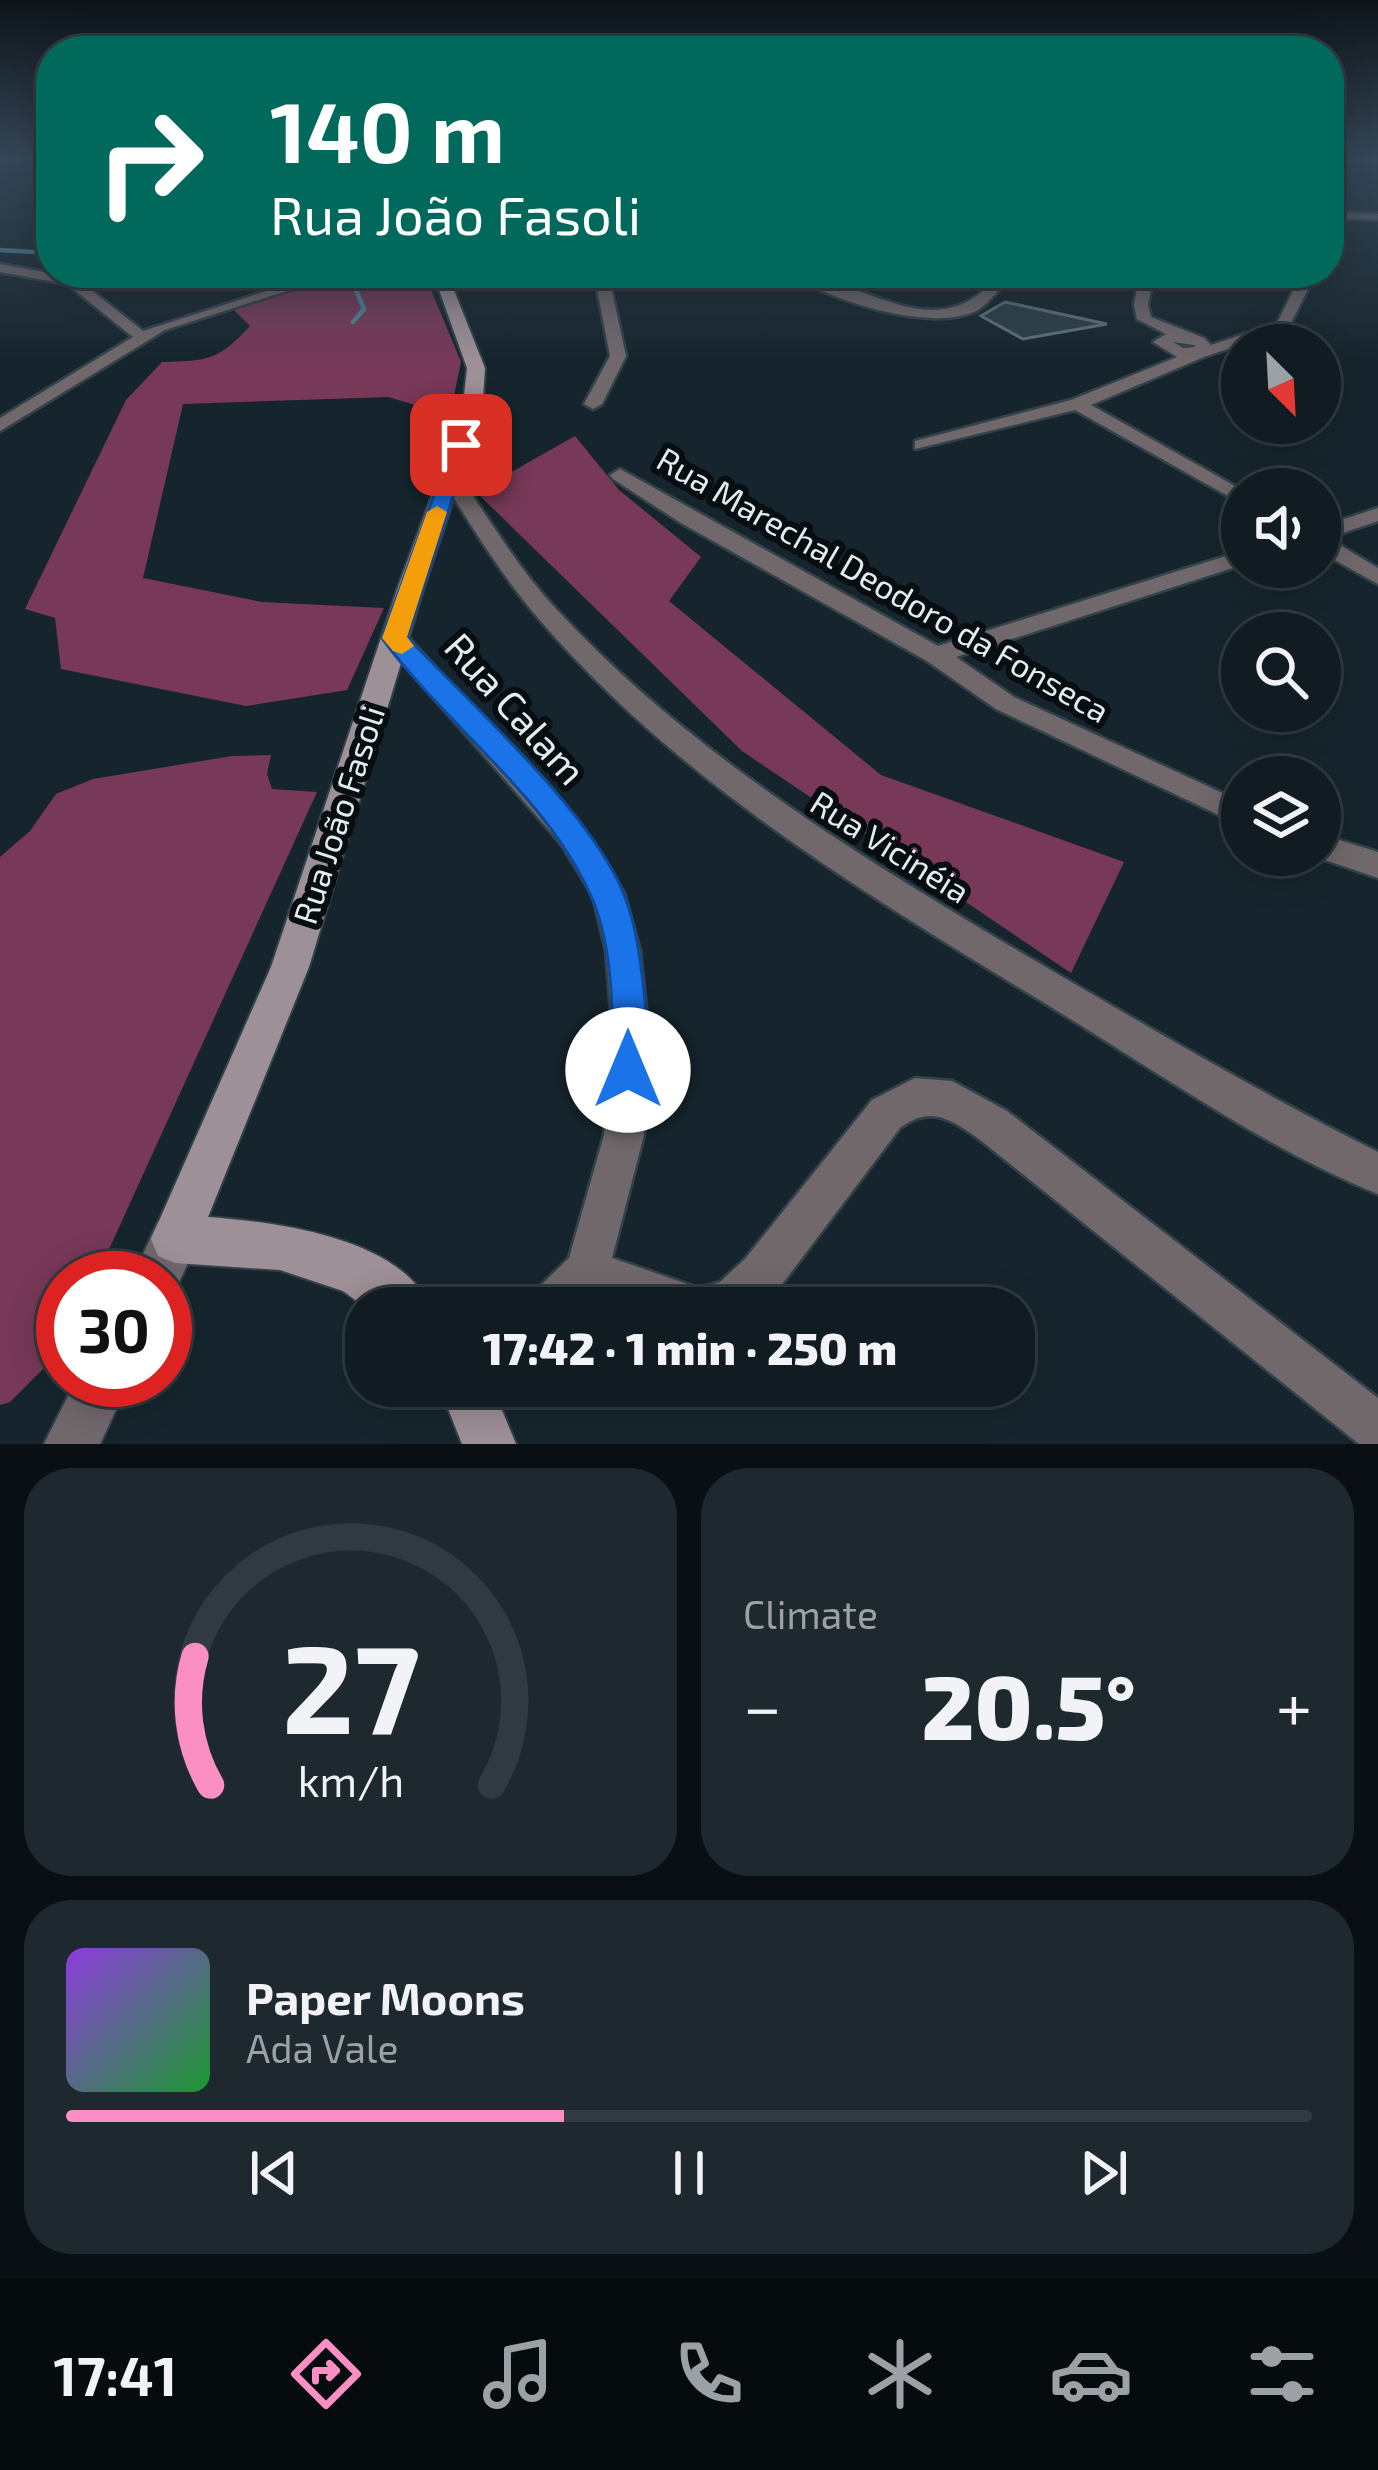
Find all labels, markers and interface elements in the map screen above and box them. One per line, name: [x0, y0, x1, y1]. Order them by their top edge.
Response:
text: 140 m: [270, 79, 505, 180]
icon: right: [72, 84, 228, 240]
text: Rua João Fasoli: [270, 181, 641, 246]
north arrow: [1221, 324, 1341, 444]
map controls: [1221, 324, 1341, 876]
pin: [410, 394, 512, 496]
icon: arrive: [428, 412, 494, 478]
street label: Rua Marechal Deodoro da Fonseca: [650, 438, 1117, 730]
button: sound: [1221, 468, 1341, 588]
button: search: [1221, 612, 1341, 732]
street label: Rua Calam: [436, 623, 596, 793]
street label: Rua João Fasoli: [284, 701, 392, 929]
button: layers: [1221, 756, 1341, 876]
street label: Rua Vicinéia: [804, 782, 977, 911]
position arrow: [565, 1007, 691, 1133]
speed limit sign: 30: [36, 1251, 192, 1407]
text: 17:42 · 1 min · 250 m: [483, 1320, 897, 1374]
text: Climate: [743, 1590, 878, 1637]
text: 27: [281, 1609, 420, 1759]
text: 20.5°: [921, 1650, 1136, 1758]
text: −: [743, 1665, 782, 1744]
text: +: [1276, 1665, 1312, 1744]
text: km/h: [297, 1754, 404, 1806]
text: Paper Moons: [246, 1970, 525, 2024]
text: Ada Vale: [246, 2024, 398, 2071]
icon: previous: [241, 2140, 307, 2206]
icon: pause: [656, 2140, 722, 2206]
icon: next: [1071, 2140, 1137, 2206]
icon: directions: [284, 2332, 368, 2416]
icon: music: [476, 2332, 560, 2416]
icon: phone: [667, 2332, 751, 2416]
icon: climate: [858, 2332, 942, 2416]
icon: car: [1049, 2332, 1133, 2416]
icon: filters: [1240, 2332, 1324, 2416]
text: 17:41: [54, 2342, 177, 2407]

